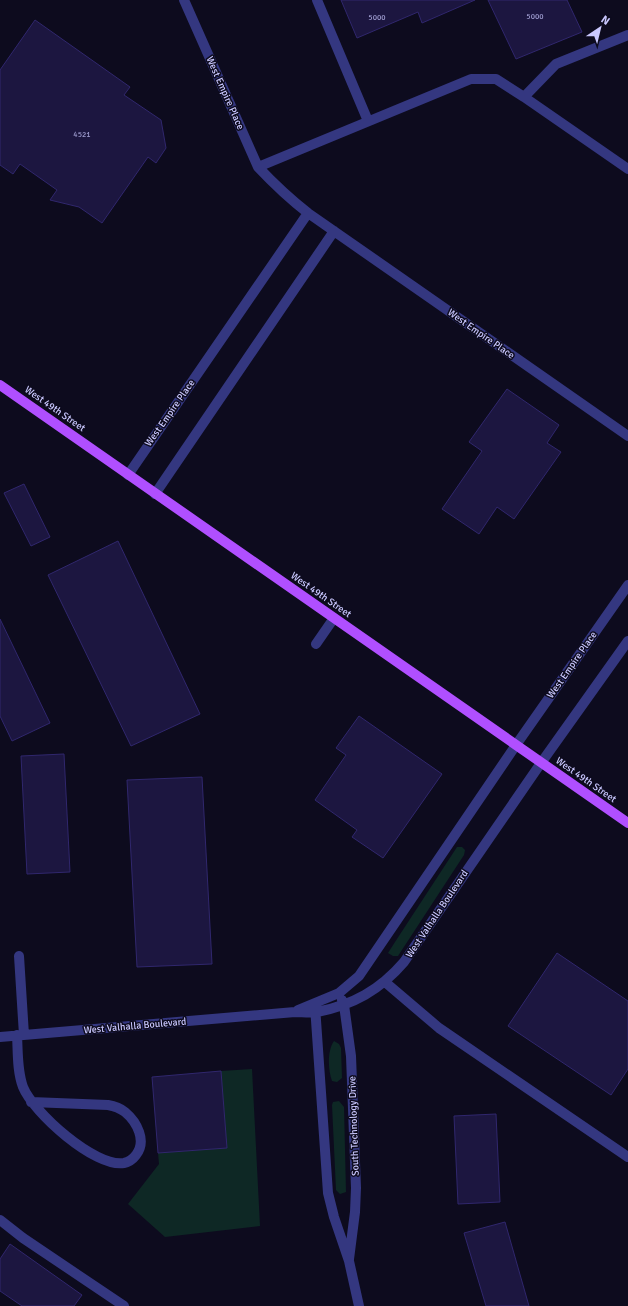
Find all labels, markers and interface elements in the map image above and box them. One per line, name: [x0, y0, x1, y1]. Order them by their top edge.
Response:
north arrow: [580, 8, 620, 48]
house number: 5000: [526, 11, 544, 21]
house number: 5000: [368, 12, 386, 22]
text: N: [599, 13, 612, 28]
street label: West Empire Place: [203, 55, 247, 131]
house number: 4521: [73, 129, 91, 139]
street label: West Empire Place: [445, 306, 517, 362]
street label: West Empire Place: [142, 377, 198, 449]
street label: West 49th Street: [22, 384, 88, 435]
street label: West 49th Street: [288, 570, 354, 621]
street label: West Empire Place: [544, 629, 600, 701]
street label: West 49th Street: [553, 755, 619, 806]
street label: West Valhalla Boulevard: [403, 868, 471, 960]
street label: West Valhalla Boulevard: [83, 1016, 187, 1036]
street label: South Technology Drive: [346, 1076, 362, 1176]

